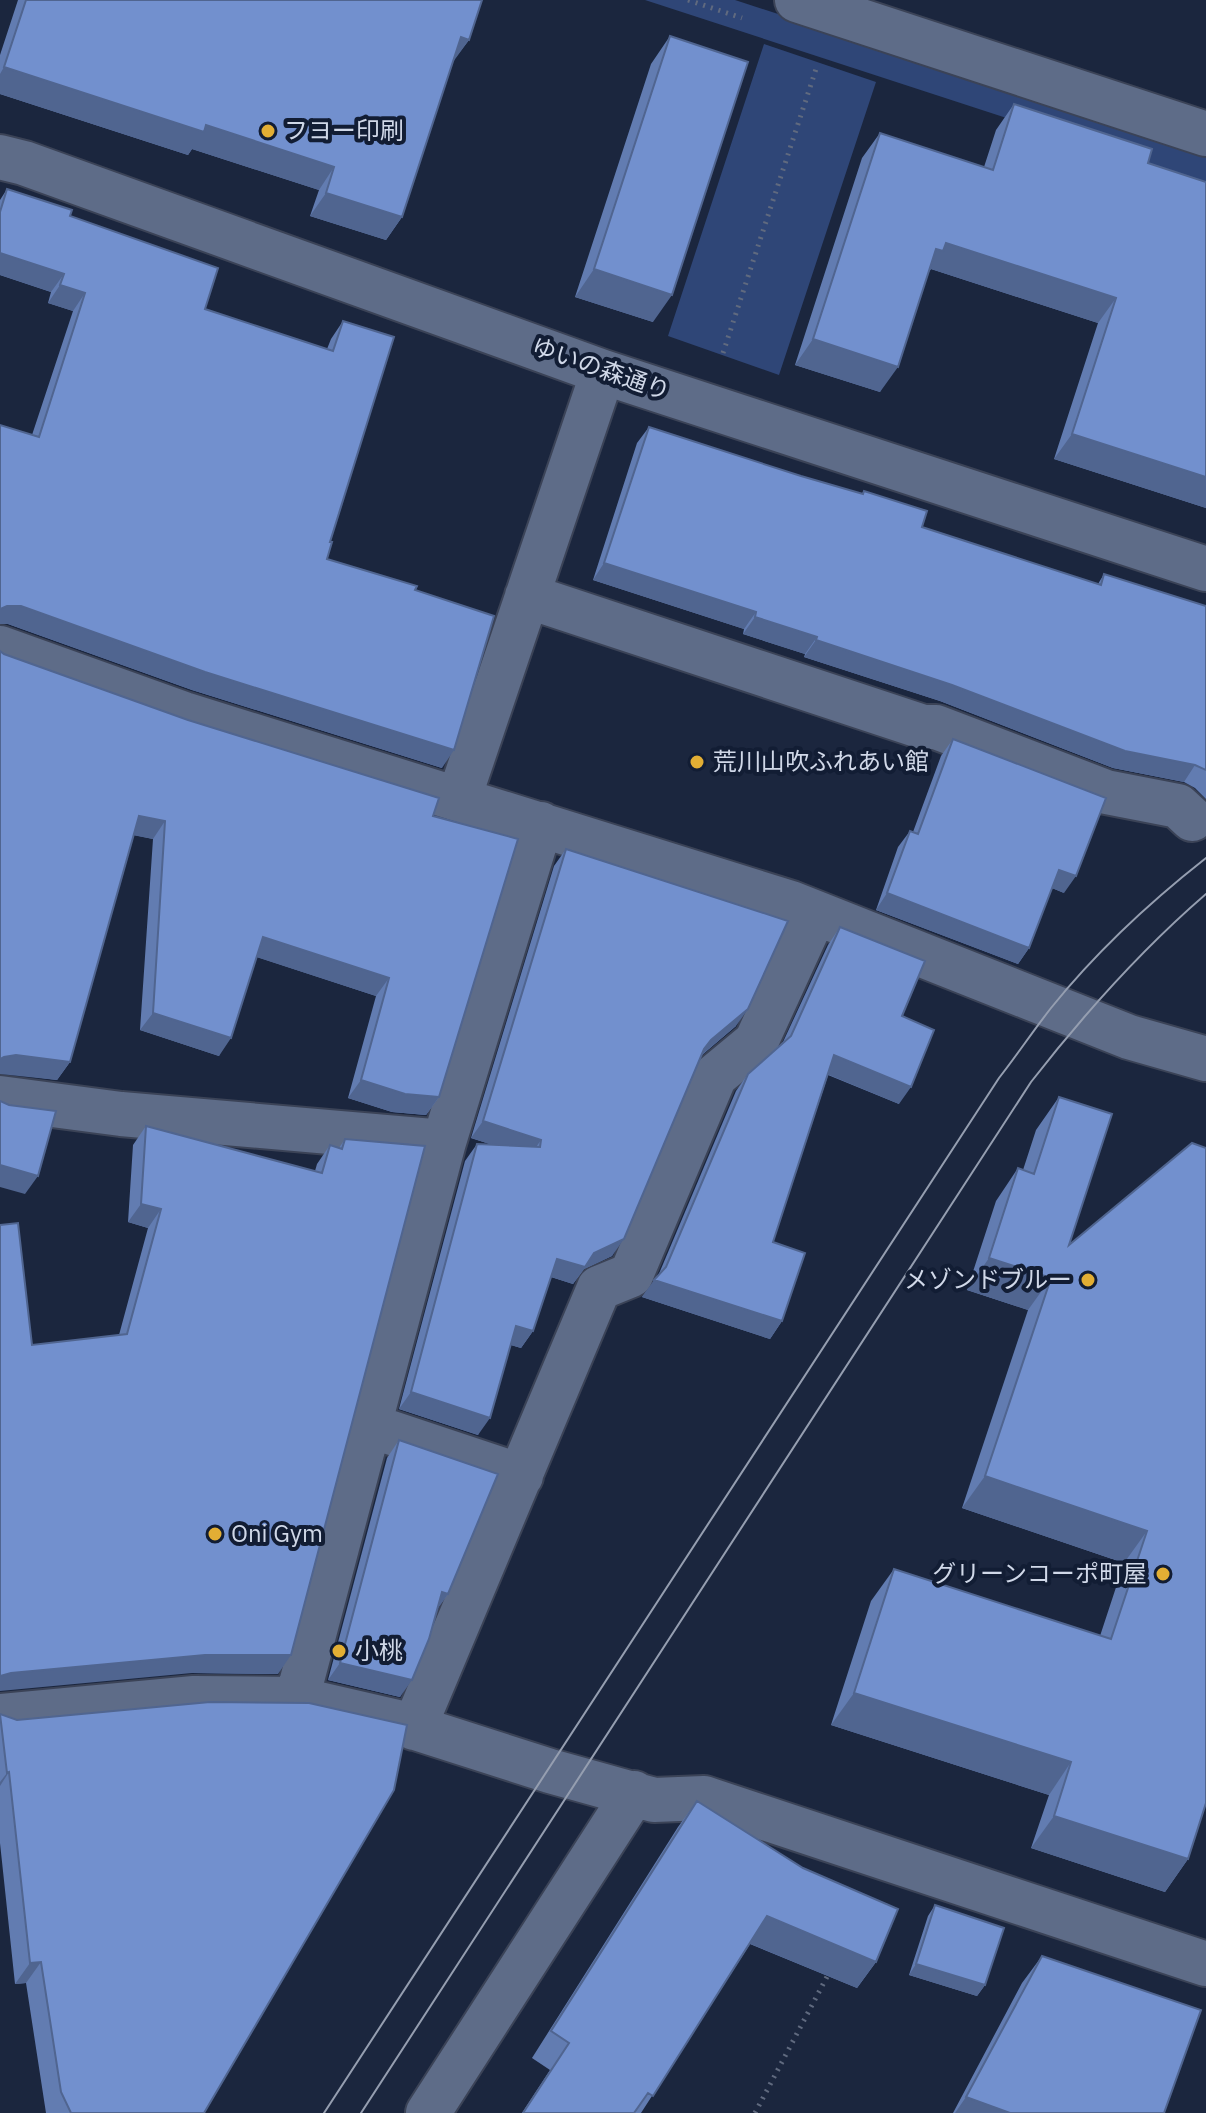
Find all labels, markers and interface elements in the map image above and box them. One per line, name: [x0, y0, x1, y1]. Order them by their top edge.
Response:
place label: フヨー印刷: [284, 114, 404, 146]
marker: フヨー印刷: [259, 122, 277, 140]
street label: ゆいの森通り: [528, 329, 675, 407]
place label: 荒川山吹ふれあい館: [713, 745, 929, 777]
marker: 荒川山吹ふれあい館: [688, 753, 706, 771]
place label: メゾンドブルー: [904, 1263, 1072, 1295]
marker: メゾンドブルー: [1079, 1271, 1097, 1289]
place label: Oni Gym: [231, 1517, 323, 1549]
marker: Oni Gym: [206, 1525, 224, 1543]
place label: グリーンコーポ町屋: [932, 1557, 1147, 1589]
marker: グリーンコーポ町屋: [1154, 1565, 1172, 1583]
place label: 小桃: [355, 1634, 403, 1666]
marker: 小桃: [330, 1642, 348, 1660]

